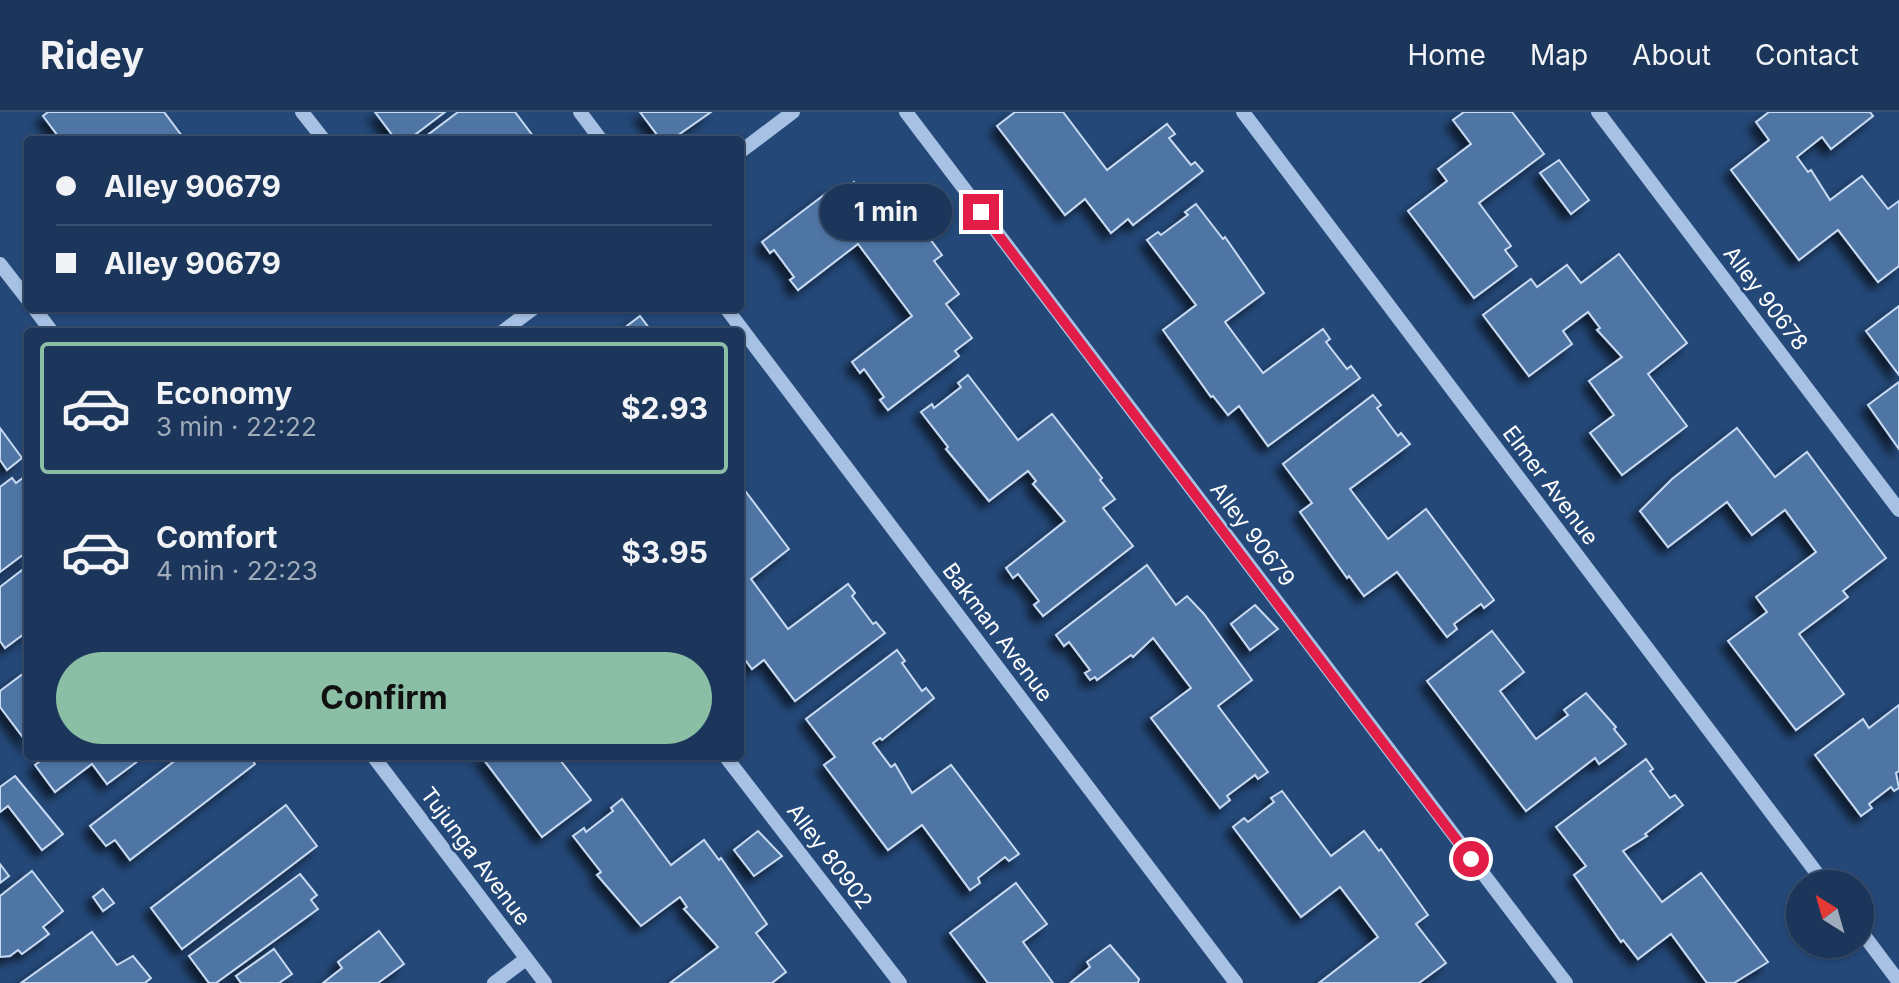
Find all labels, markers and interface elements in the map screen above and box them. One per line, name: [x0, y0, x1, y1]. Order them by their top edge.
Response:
text: Ridey: [40, 32, 144, 78]
text: Home: [1407, 38, 1486, 72]
text: Map: [1530, 38, 1588, 72]
text: About: [1632, 38, 1711, 72]
text: Contact: [1755, 38, 1859, 72]
text: Alley 90679: [104, 168, 281, 204]
callout: 1 min: [821, 184, 953, 240]
route end: [963, 194, 999, 230]
text: 1 min: [854, 196, 918, 227]
street label: Alley 90678: [1718, 241, 1814, 355]
text: Alley 90679: [104, 245, 281, 281]
icon: car: [60, 372, 132, 444]
text: Economy: [156, 375, 292, 411]
text: $2.93: [621, 390, 708, 426]
text: 3 min · 22:22: [156, 411, 317, 442]
street label: Elmer Avenue: [1498, 420, 1604, 550]
street label: Alley 90679: [1205, 477, 1301, 591]
icon: car: [60, 516, 132, 588]
text: Comfort: [156, 519, 277, 555]
text: $3.95: [621, 534, 708, 570]
text: 4 min · 22:23: [156, 555, 318, 586]
street label: Bakman Avenue: [937, 558, 1059, 706]
button: Confirm: [56, 652, 712, 744]
street label: Tujunga Avenue: [416, 782, 536, 930]
street label: Alley 80902: [782, 798, 878, 914]
route start: [1453, 841, 1489, 877]
north arrow: [1786, 870, 1874, 958]
map controls: [1786, 870, 1874, 958]

